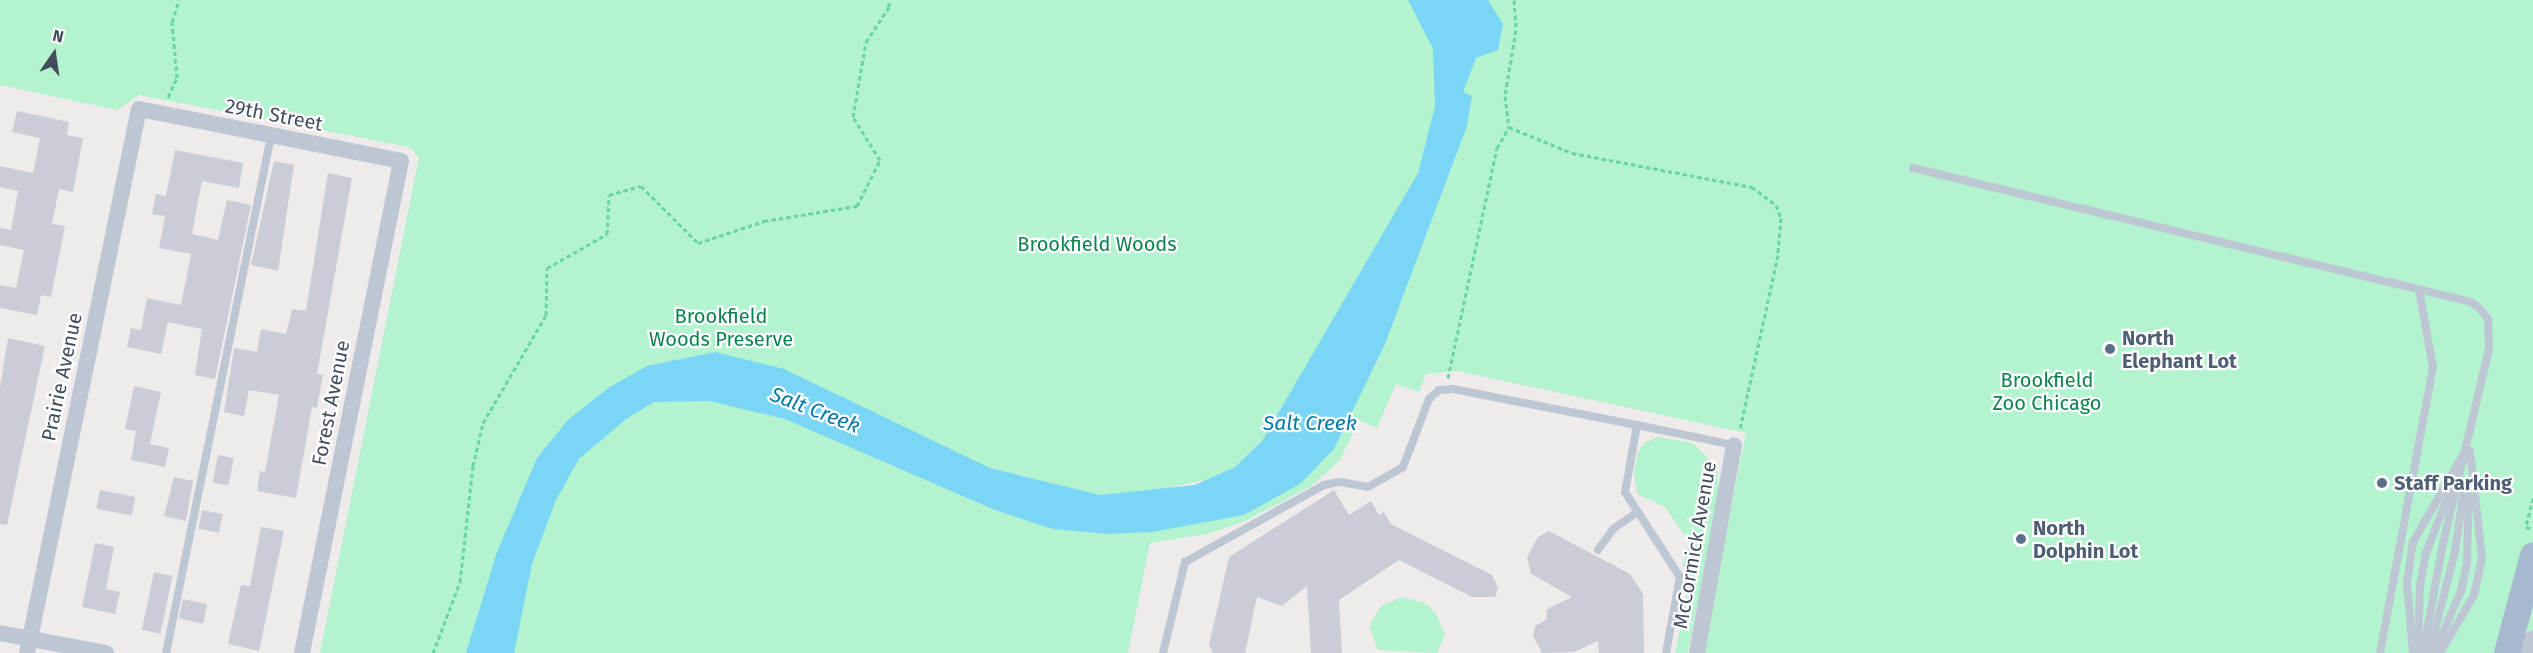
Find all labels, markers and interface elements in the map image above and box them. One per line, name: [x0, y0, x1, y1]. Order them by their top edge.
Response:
north arrow: [24, 24, 84, 84]
text: N: [51, 26, 65, 46]
street label: 29th Street: [223, 94, 325, 136]
park label: Brookfield Woods: [1017, 232, 1177, 256]
park label: Brookfield Woods Preserve: [649, 304, 793, 351]
street label: Prairie Avenue: [37, 311, 87, 443]
place label: North Elephant Lot: [2122, 326, 2237, 373]
street label: Forest Avenue: [307, 338, 355, 468]
marker: North Elephant Lot: [2103, 342, 2117, 356]
park label: Brookfield Zoo Chicago: [1993, 369, 2101, 416]
water label: Salt Creek: [767, 381, 863, 439]
water label: Salt Creek: [1263, 410, 1357, 436]
street label: McCormick Avenue: [1668, 459, 1722, 631]
place label: Staff Parking: [2394, 471, 2512, 495]
marker: Staff Parking: [2375, 476, 2389, 490]
place label: North Dolphin Lot: [2033, 516, 2138, 563]
marker: North Dolphin Lot: [2014, 532, 2028, 546]

